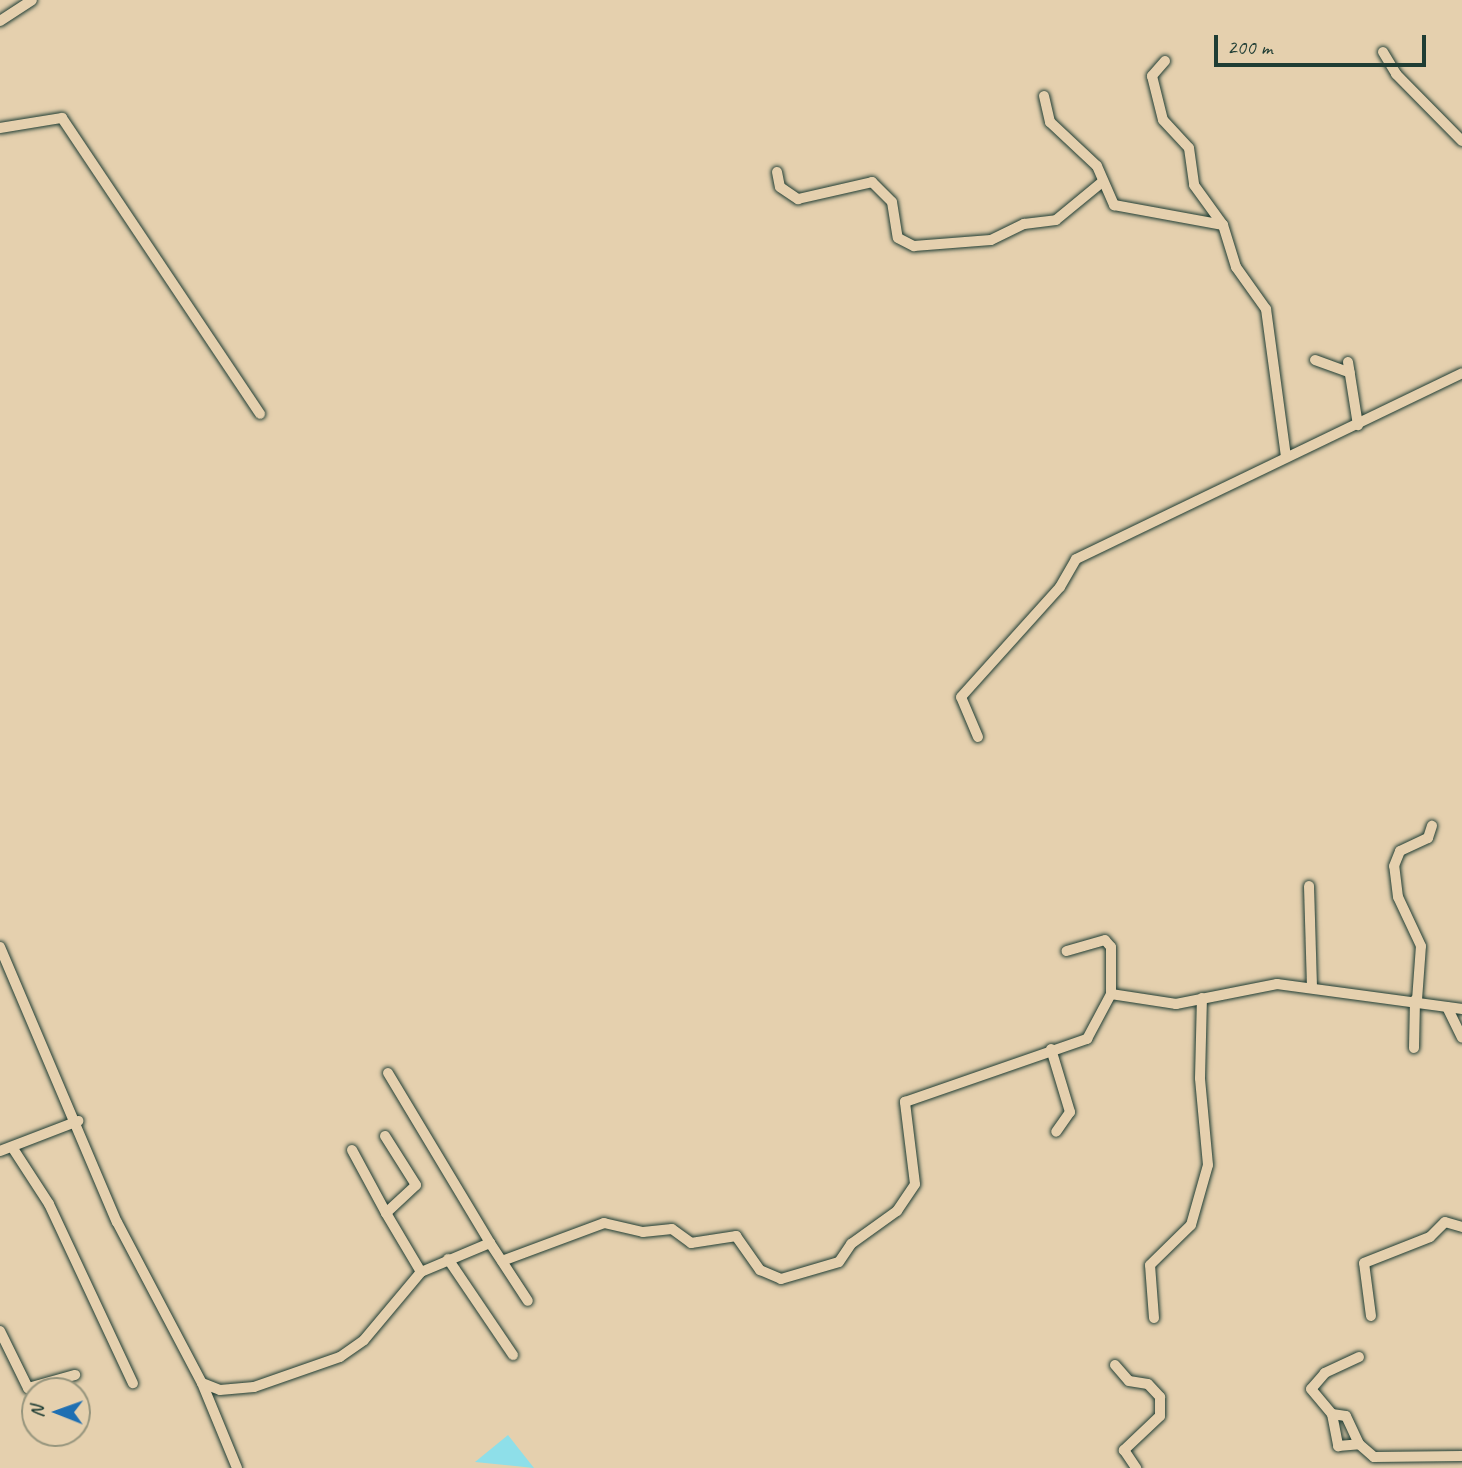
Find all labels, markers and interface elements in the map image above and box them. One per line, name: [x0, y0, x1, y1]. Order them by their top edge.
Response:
scale bar: [1217, 21, 1429, 65]
text: 200 m: [1227, 34, 1272, 60]
north arrow: [21, 1377, 91, 1447]
text: N: [25, 1406, 49, 1418]

